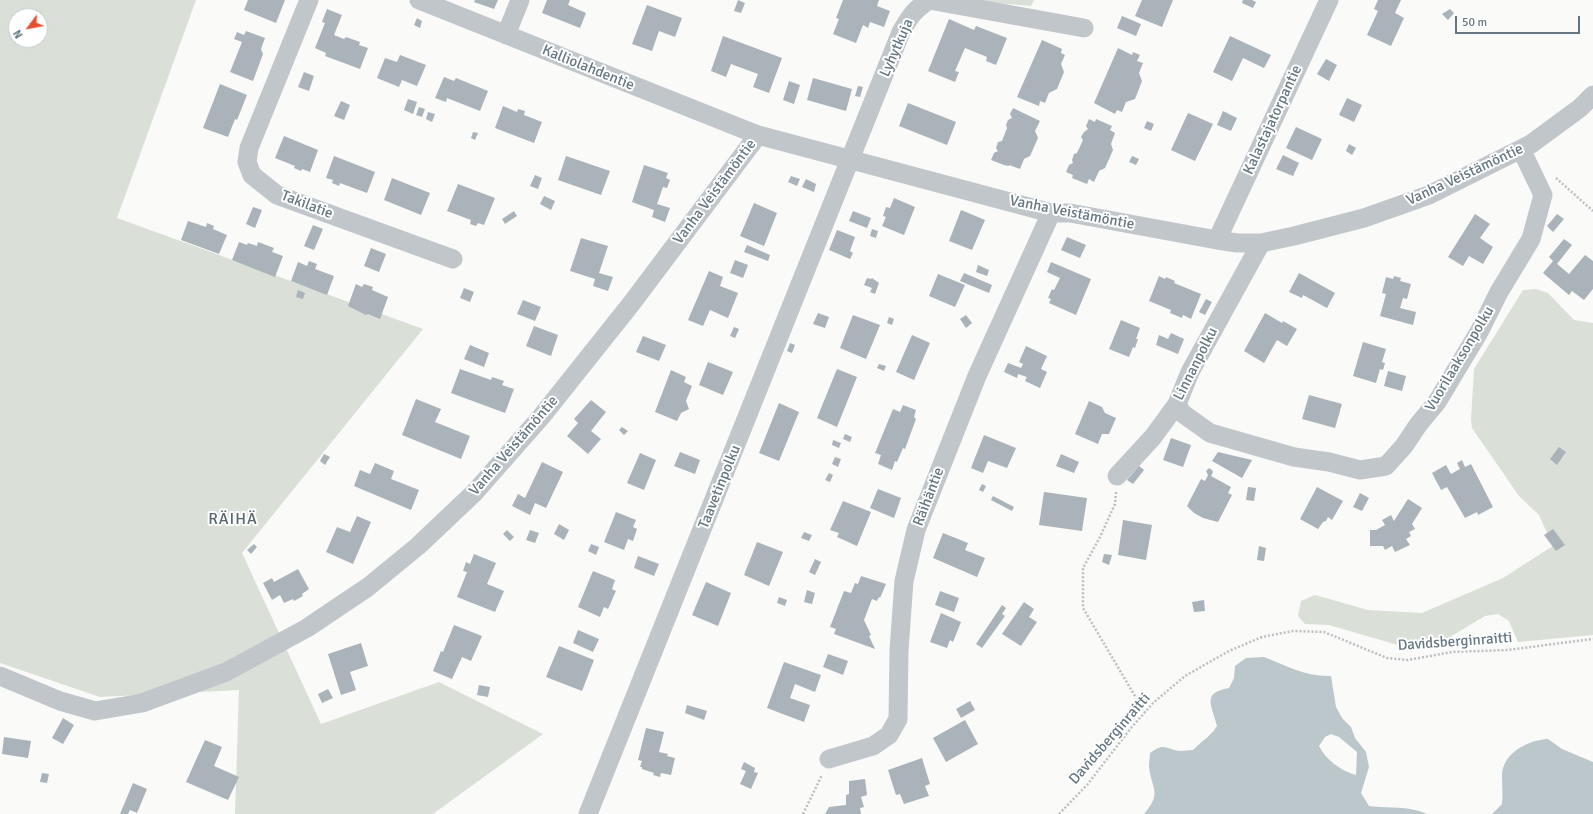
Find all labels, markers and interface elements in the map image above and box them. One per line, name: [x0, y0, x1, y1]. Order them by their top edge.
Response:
north arrow: [8, 8, 48, 48]
scale bar: [1457, 8, 1582, 34]
text: 50 m: [1462, 15, 1487, 30]
street label: Lyhytkuja: [876, 16, 918, 80]
text: N: [11, 27, 26, 41]
street label: Kalliolahdentie: [539, 41, 637, 95]
street label: Kalastajatorpantie: [1240, 62, 1306, 178]
street label: Vanha Veistämöntie: [670, 136, 760, 248]
street label: Vanha Veistämöntie: [1404, 140, 1526, 210]
street label: Takilatie: [278, 187, 336, 223]
street label: Vanha Veistämöntie: [1008, 192, 1136, 234]
street label: Vuorilaaksonpolku: [1422, 303, 1498, 415]
street label: Linnanpolku: [1170, 325, 1222, 403]
street label: Vanha Veistämöntie: [466, 392, 562, 500]
street label: Taavetinpolku: [695, 443, 745, 531]
street label: Räihäntie: [910, 465, 948, 529]
district label: RÄIHÄ: [208, 510, 258, 530]
street label: Davidsberginraitti: [1397, 629, 1513, 655]
street label: Davidsberginraitti: [1066, 690, 1154, 788]

